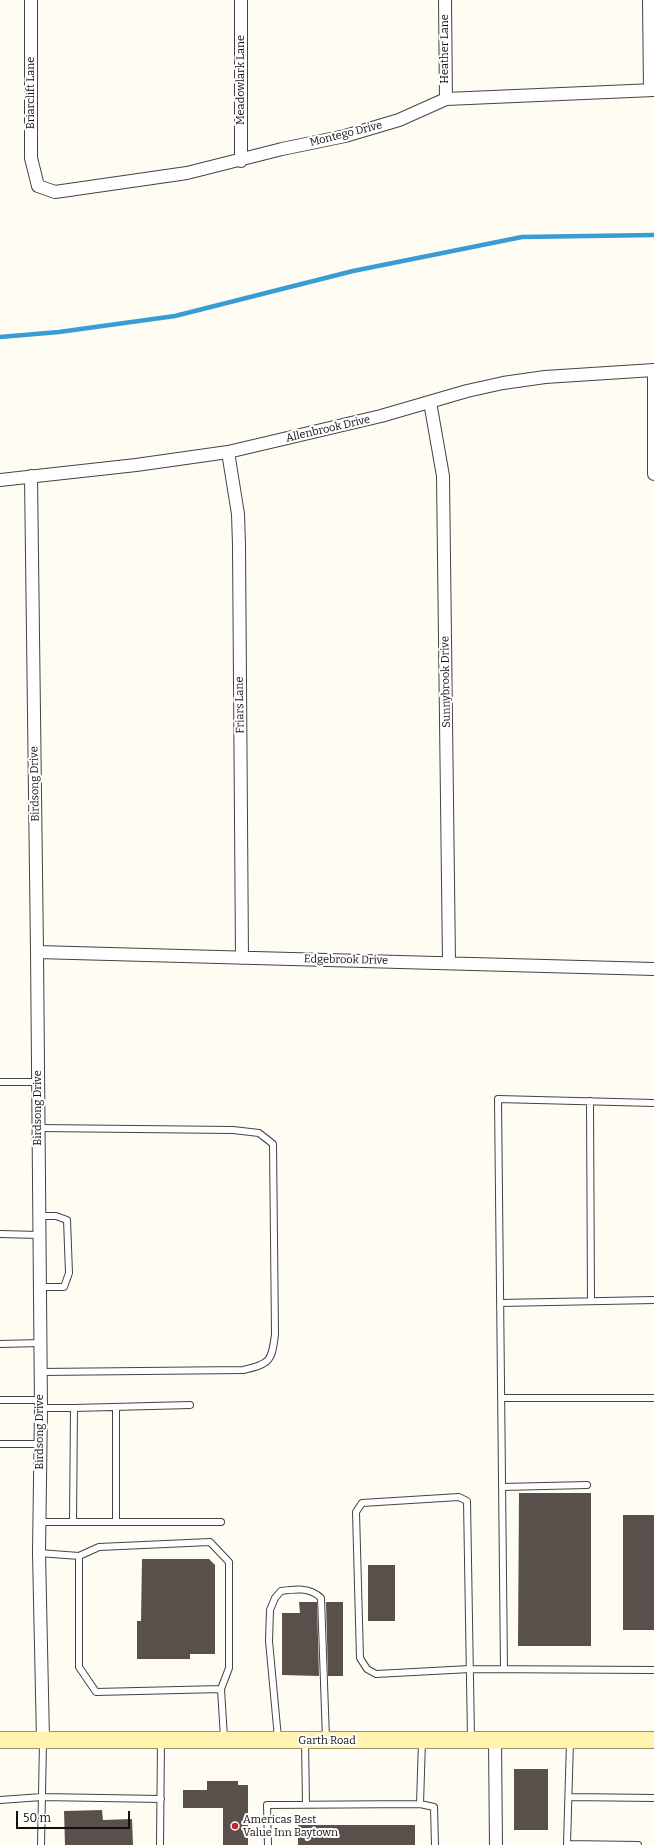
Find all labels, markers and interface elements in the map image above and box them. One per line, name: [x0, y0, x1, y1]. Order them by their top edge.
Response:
street label: Heather Lane: [438, 14, 452, 84]
street label: Meadowlark Lane: [234, 35, 248, 125]
street label: Briarclift Lane: [24, 57, 38, 129]
street label: Montego Drive: [308, 119, 384, 149]
street label: Allenbrook Drive: [285, 413, 371, 445]
street label: Sunnybrook Drive: [439, 636, 453, 728]
street label: Friars Lane: [233, 676, 247, 734]
street label: Birdsong Drive: [28, 746, 42, 822]
street label: Edgebrook Drive: [304, 953, 388, 967]
street label: Birdsong Drive: [31, 1070, 45, 1146]
street label: Birdsong Drive: [33, 1394, 47, 1470]
street label: Garth Road: [298, 1734, 356, 1748]
scale bar: [18, 1803, 132, 1829]
text: 50 m: [23, 1811, 51, 1825]
place label: Americas Best Value Inn Baytown: [243, 1813, 338, 1839]
marker: Americas Best Value Inn Baytown: [230, 1821, 240, 1831]

